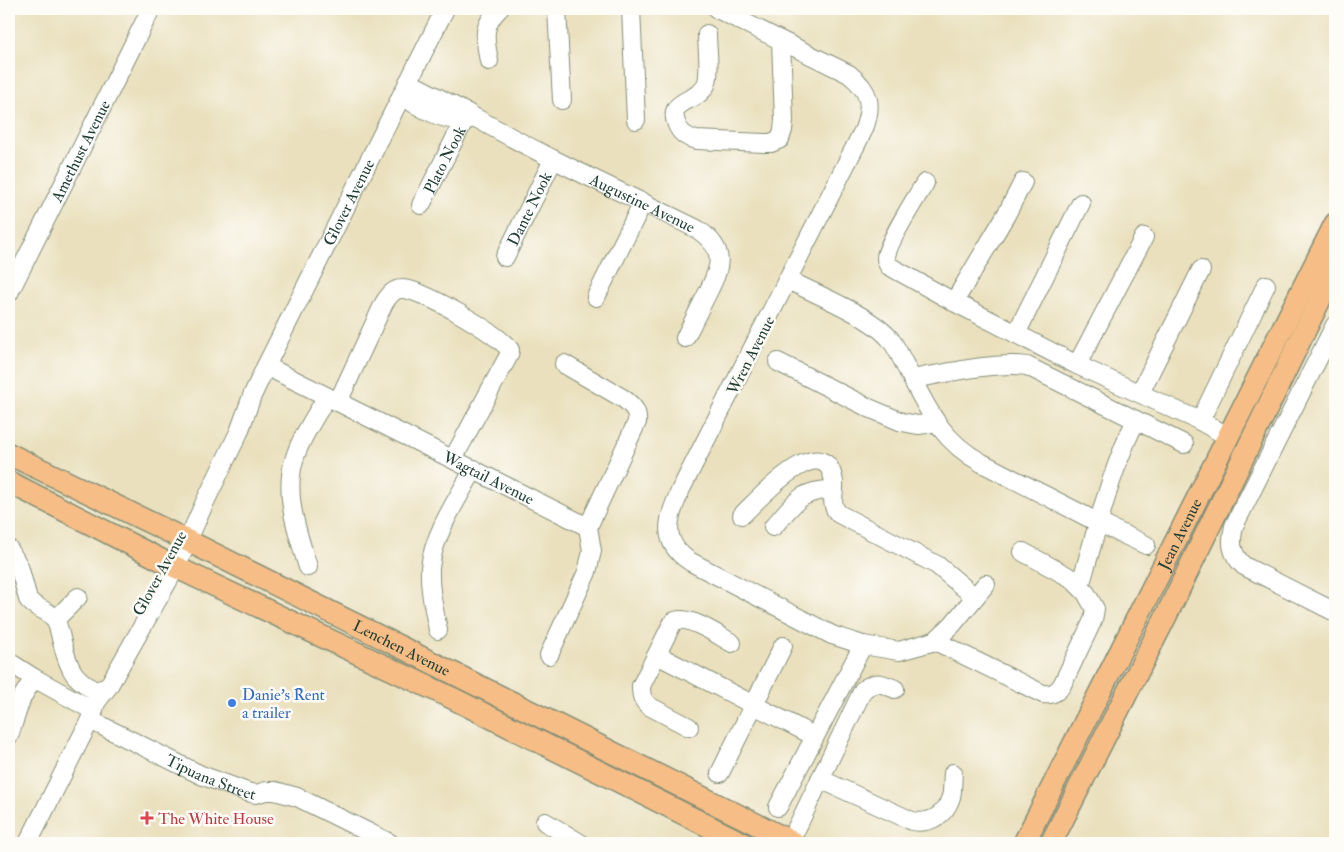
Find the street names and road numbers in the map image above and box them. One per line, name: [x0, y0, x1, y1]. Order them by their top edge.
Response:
street label: Amethust Avenue: [47, 97, 115, 206]
street label: Plato Nook: [420, 123, 471, 197]
street label: Glover Avenue: [319, 156, 379, 249]
street label: Dante Nook: [503, 168, 557, 249]
street label: Augustine Avenue: [585, 169, 698, 238]
street label: Wren Avenue: [722, 313, 779, 399]
street label: Wagtail Avenue: [439, 447, 537, 510]
street label: Jean Avenue: [1153, 495, 1207, 575]
street label: Glover Avenue: [128, 527, 192, 620]
street label: Lenchen Avenue: [350, 616, 454, 681]
street label: Tipuana Street: [162, 750, 258, 805]

